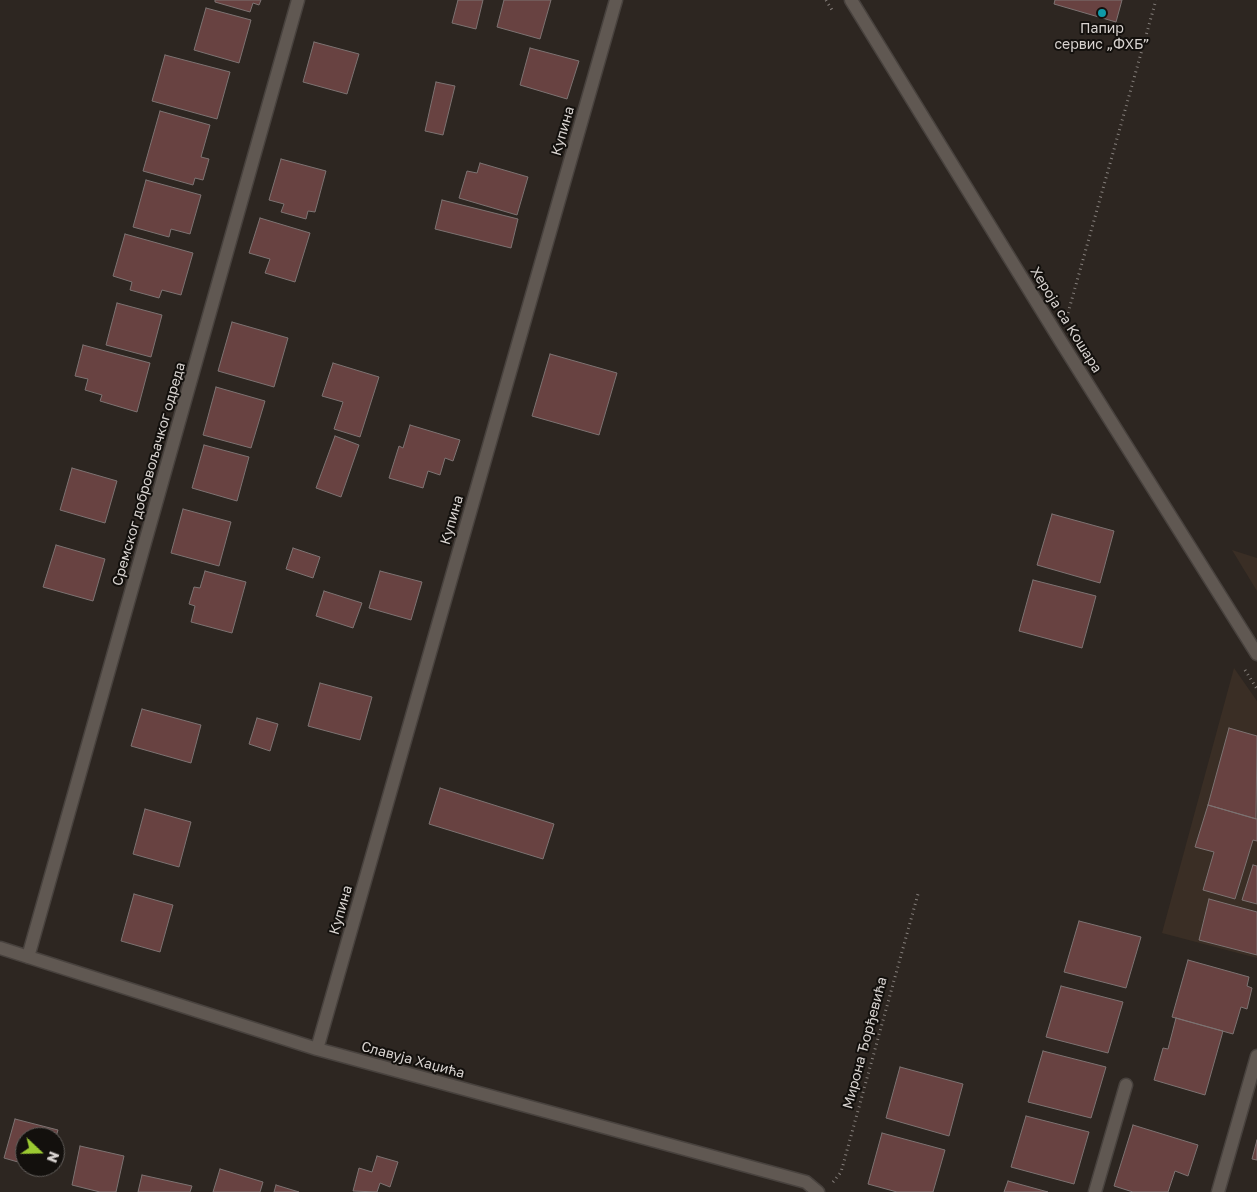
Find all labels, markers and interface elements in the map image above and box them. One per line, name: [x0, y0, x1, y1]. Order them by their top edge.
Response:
marker: Папир сервис „ФХБ”: [1096, 7, 1108, 19]
place label: Папир сервис „ФХБ”: [1054, 21, 1150, 54]
street label: Купина: [548, 104, 578, 158]
street label: Хероја са Кошара: [1027, 264, 1105, 376]
street label: Сремског добровољачког одреда: [109, 360, 189, 588]
street label: Купина: [437, 493, 467, 547]
street label: Купина: [326, 883, 356, 937]
street label: Мирона Ђорђевића: [839, 975, 891, 1111]
street label: Славуја Хаџића: [360, 1038, 466, 1082]
north arrow: [15, 1127, 65, 1177]
text: N: [44, 1149, 63, 1165]

